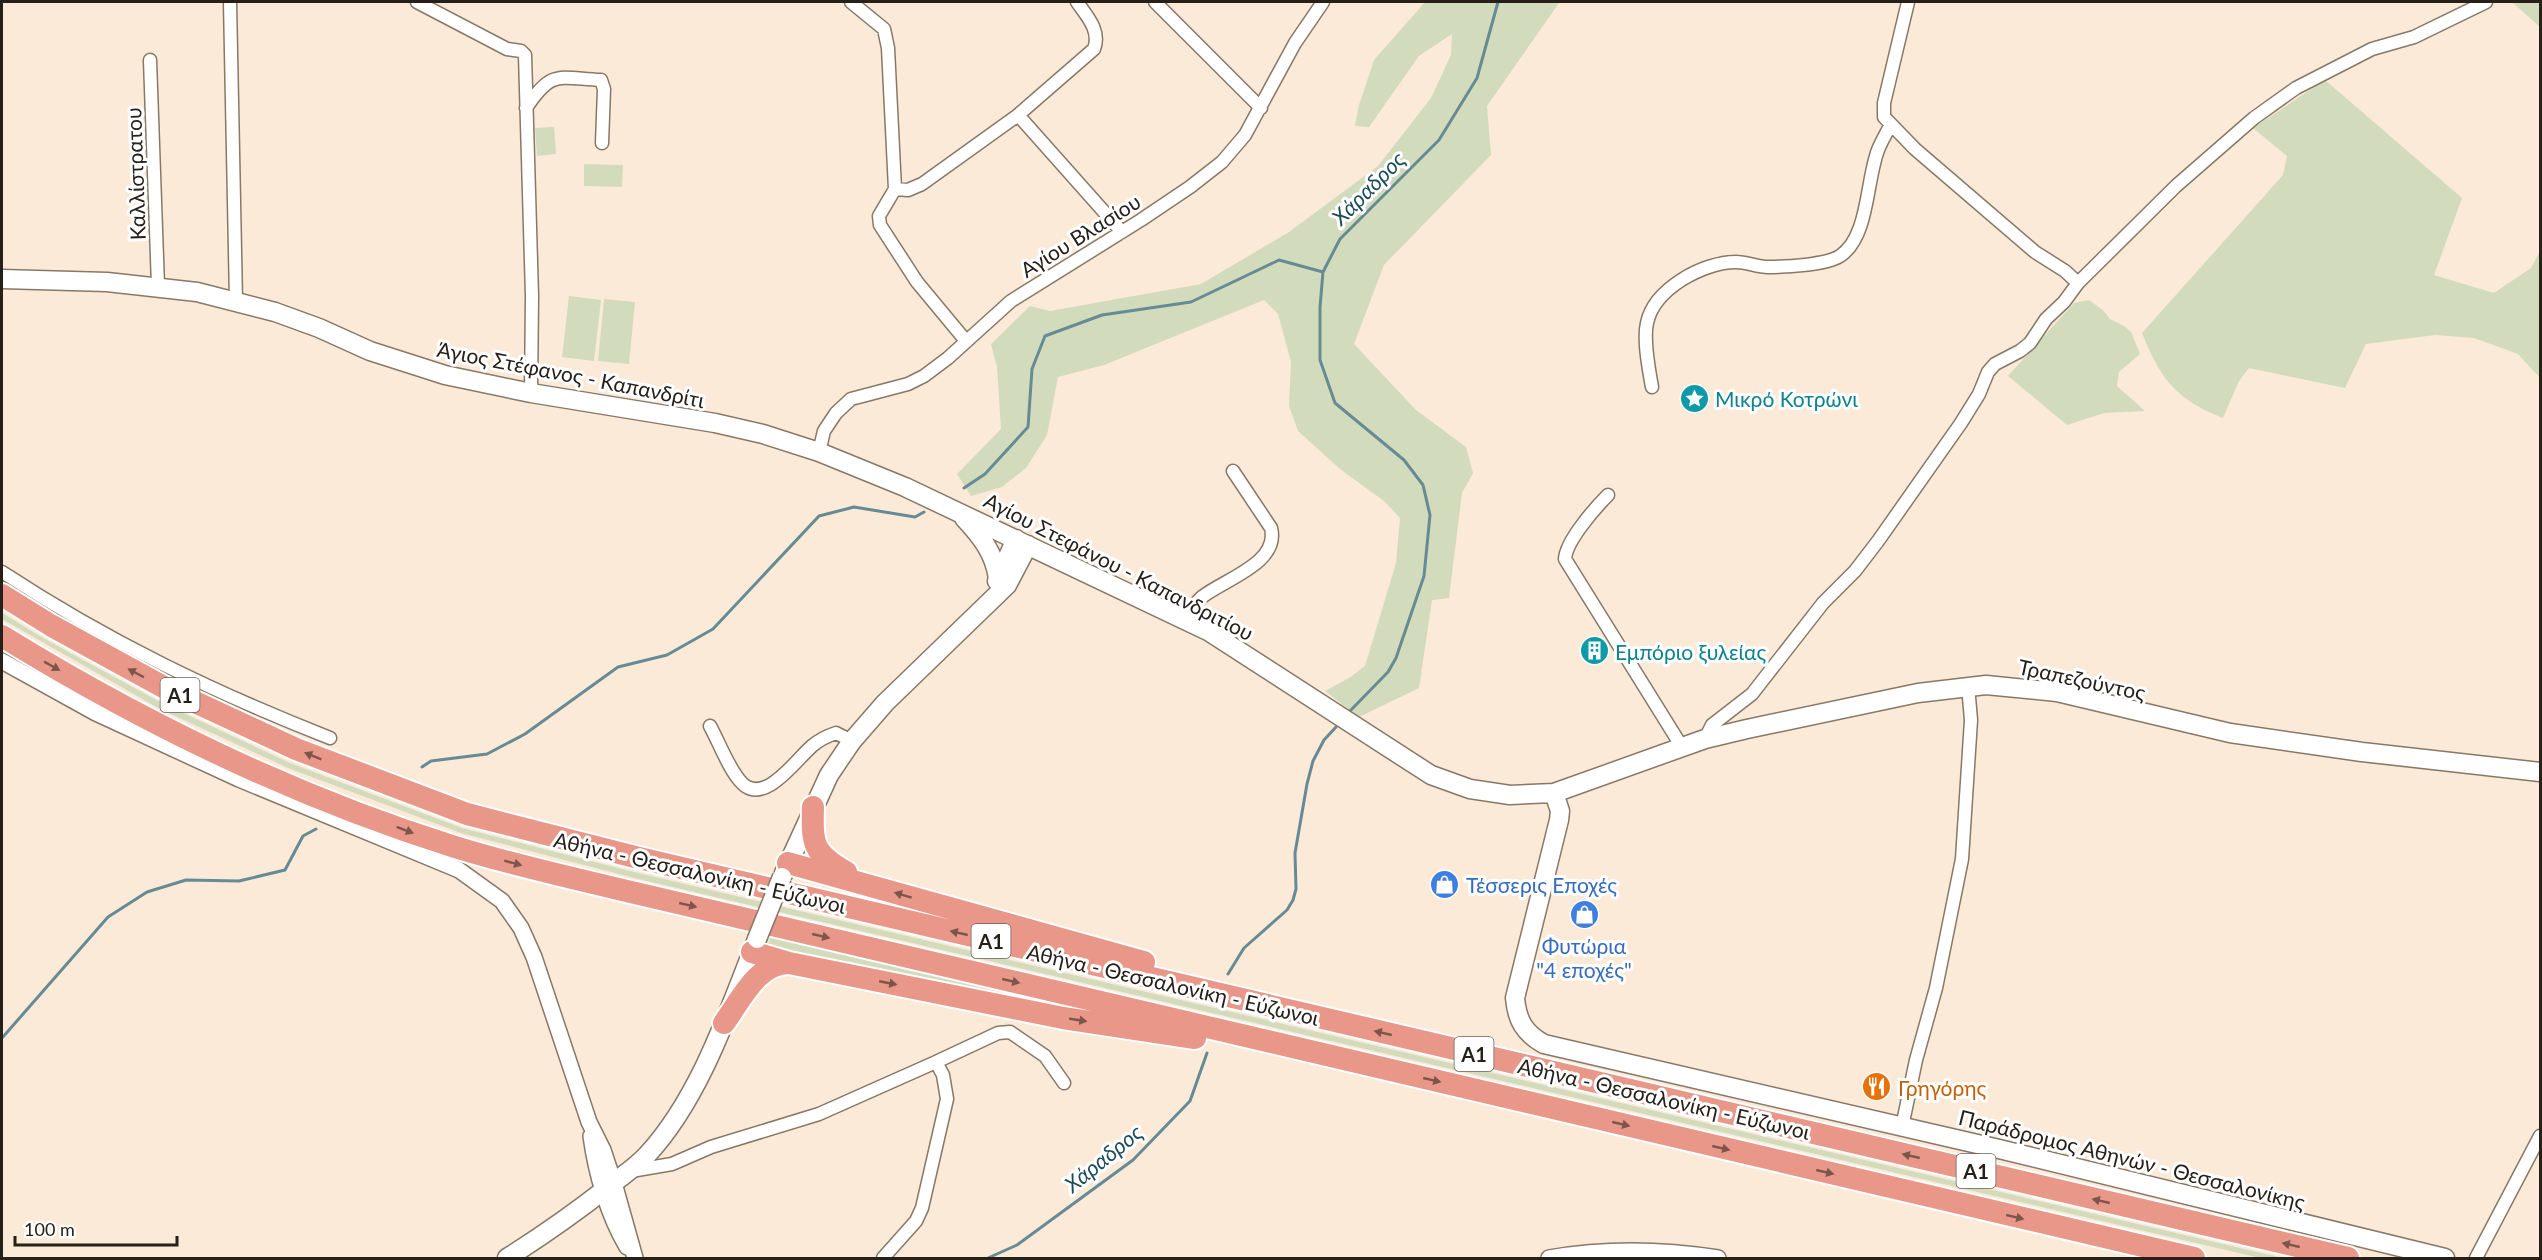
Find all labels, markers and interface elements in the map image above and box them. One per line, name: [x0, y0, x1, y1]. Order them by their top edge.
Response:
street label: Καλλίστρατου: [120, 107, 150, 241]
water label: Χάραδρος: [1325, 145, 1411, 231]
street label: Αγίου Βλασίου: [1015, 188, 1145, 282]
street label: Άγιος Στέφανος - Καπανδρίτι: [435, 336, 707, 412]
place icon: Μικρό Κοτρώνι: [1678, 382, 1710, 414]
place label: Μικρό Κοτρώνι: [1715, 386, 1858, 411]
street label: Αγίου Στεφάνου - Καπανδριτίου: [980, 487, 1258, 645]
building icon: Εμπόριο ξυλείας: [1578, 635, 1610, 667]
place label: Εμπόριο ξυλείας: [1615, 639, 1766, 664]
street label: Τραπεζούντος: [2016, 653, 2148, 705]
one-way arrow: [44, 661, 60, 672]
one-way arrow: [127, 668, 144, 678]
road number: Α1: [160, 678, 200, 712]
one-way arrow: [303, 751, 321, 761]
one-way arrow: [397, 825, 415, 835]
street label: Αθήνα - Θεσσαλονίκη - Εύζωνοι: [552, 826, 849, 918]
one-way arrow: [504, 858, 522, 868]
shop icon: Τέσσερις Εποχές: [1429, 868, 1461, 900]
place label: Τέσσερις Εποχές: [1466, 872, 1617, 897]
one-way arrow: [894, 889, 912, 899]
shop icon: Φυτώρια "4 εποχές": [1568, 898, 1600, 930]
one-way arrow: [679, 901, 697, 911]
road number: Α1: [972, 924, 1010, 958]
one-way arrow: [950, 928, 969, 938]
one-way arrow: [812, 932, 831, 941]
place label: Φυτώρια "4 εποχές": [1536, 933, 1632, 982]
street label: Αθήνα - Θεσσαλονίκη - Εύζωνοι: [1025, 938, 1322, 1030]
one-way arrow: [1002, 976, 1020, 986]
one-way arrow: [878, 979, 897, 988]
one-way arrow: [1069, 1016, 1088, 1025]
one-way arrow: [1374, 1027, 1392, 1037]
road number: Α1: [1454, 1037, 1494, 1071]
street label: Αθήνα - Θεσσαλονίκη - Εύζωνοι: [1516, 1052, 1813, 1144]
restaurant icon: Γρηγόρης: [1861, 1071, 1893, 1103]
one-way arrow: [1422, 1075, 1441, 1085]
place label: Γρηγόρης: [1898, 1075, 1987, 1100]
street label: Παράδρομος Αθηνών - Θεσσαλονίκης: [1956, 1104, 2308, 1214]
water label: Χάραδρος: [1058, 1118, 1148, 1198]
one-way arrow: [1612, 1120, 1631, 1130]
one-way arrow: [1712, 1143, 1730, 1153]
one-way arrow: [1902, 1151, 1920, 1161]
road number: Α1: [1956, 1154, 1996, 1188]
one-way arrow: [1816, 1168, 1835, 1178]
one-way arrow: [2092, 1195, 2110, 1205]
scale bar: [15, 1209, 177, 1247]
one-way arrow: [2006, 1212, 2024, 1222]
text: 100 m: [24, 1218, 75, 1240]
one-way arrow: [2282, 1240, 2300, 1250]

